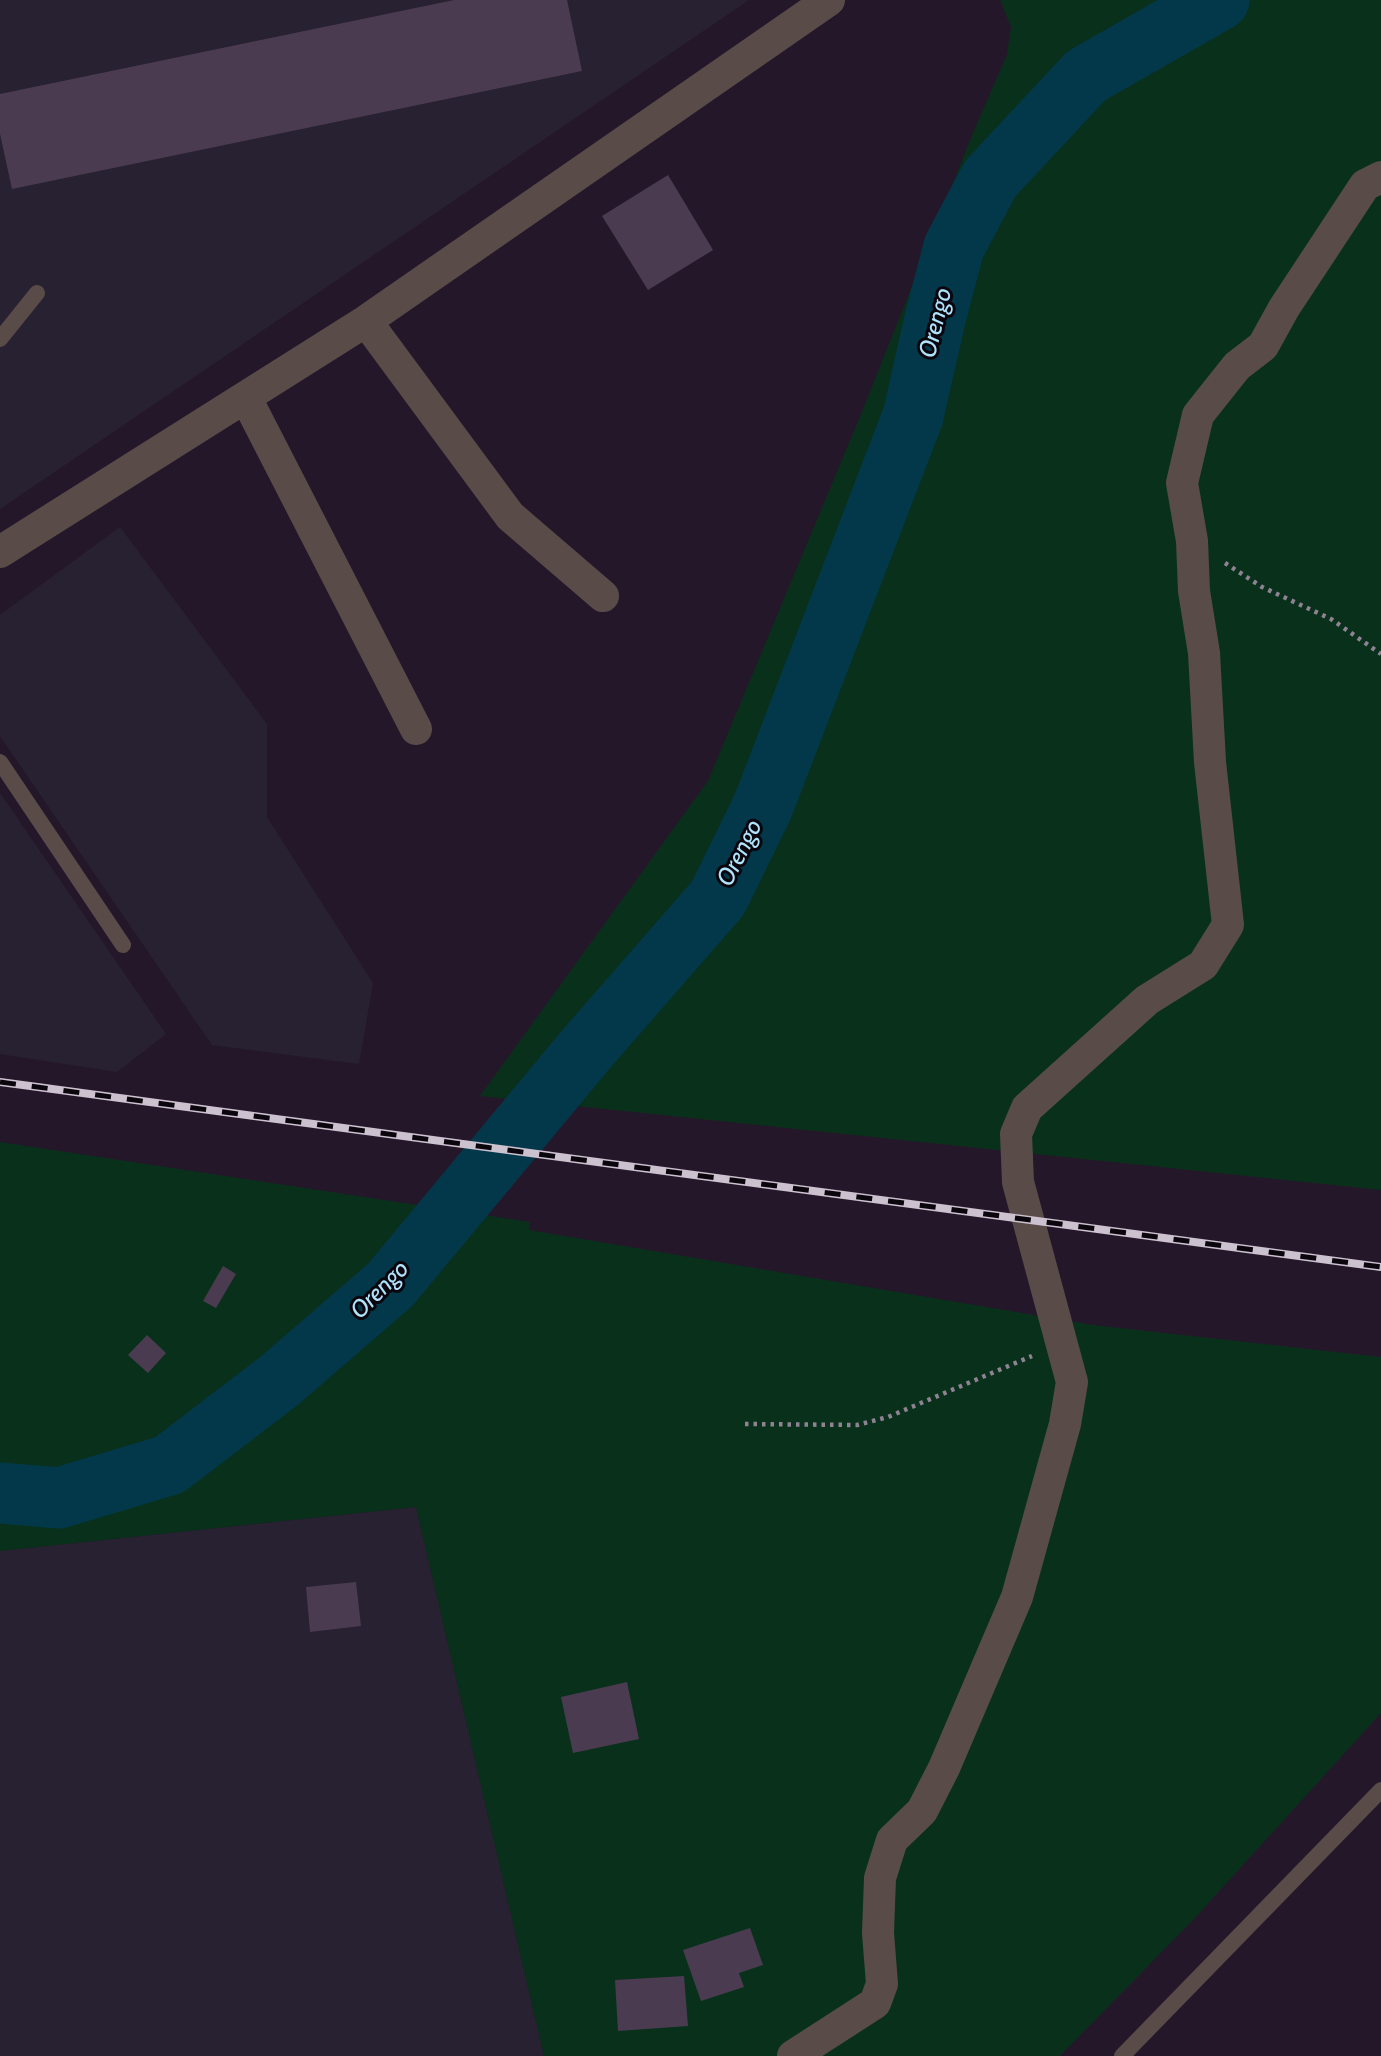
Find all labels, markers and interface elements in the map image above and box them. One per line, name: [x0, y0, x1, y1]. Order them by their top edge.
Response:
water label: Orengo: [913, 285, 959, 361]
water label: Orengo: [711, 815, 769, 891]
water label: Orengo: [345, 1255, 415, 1325]

